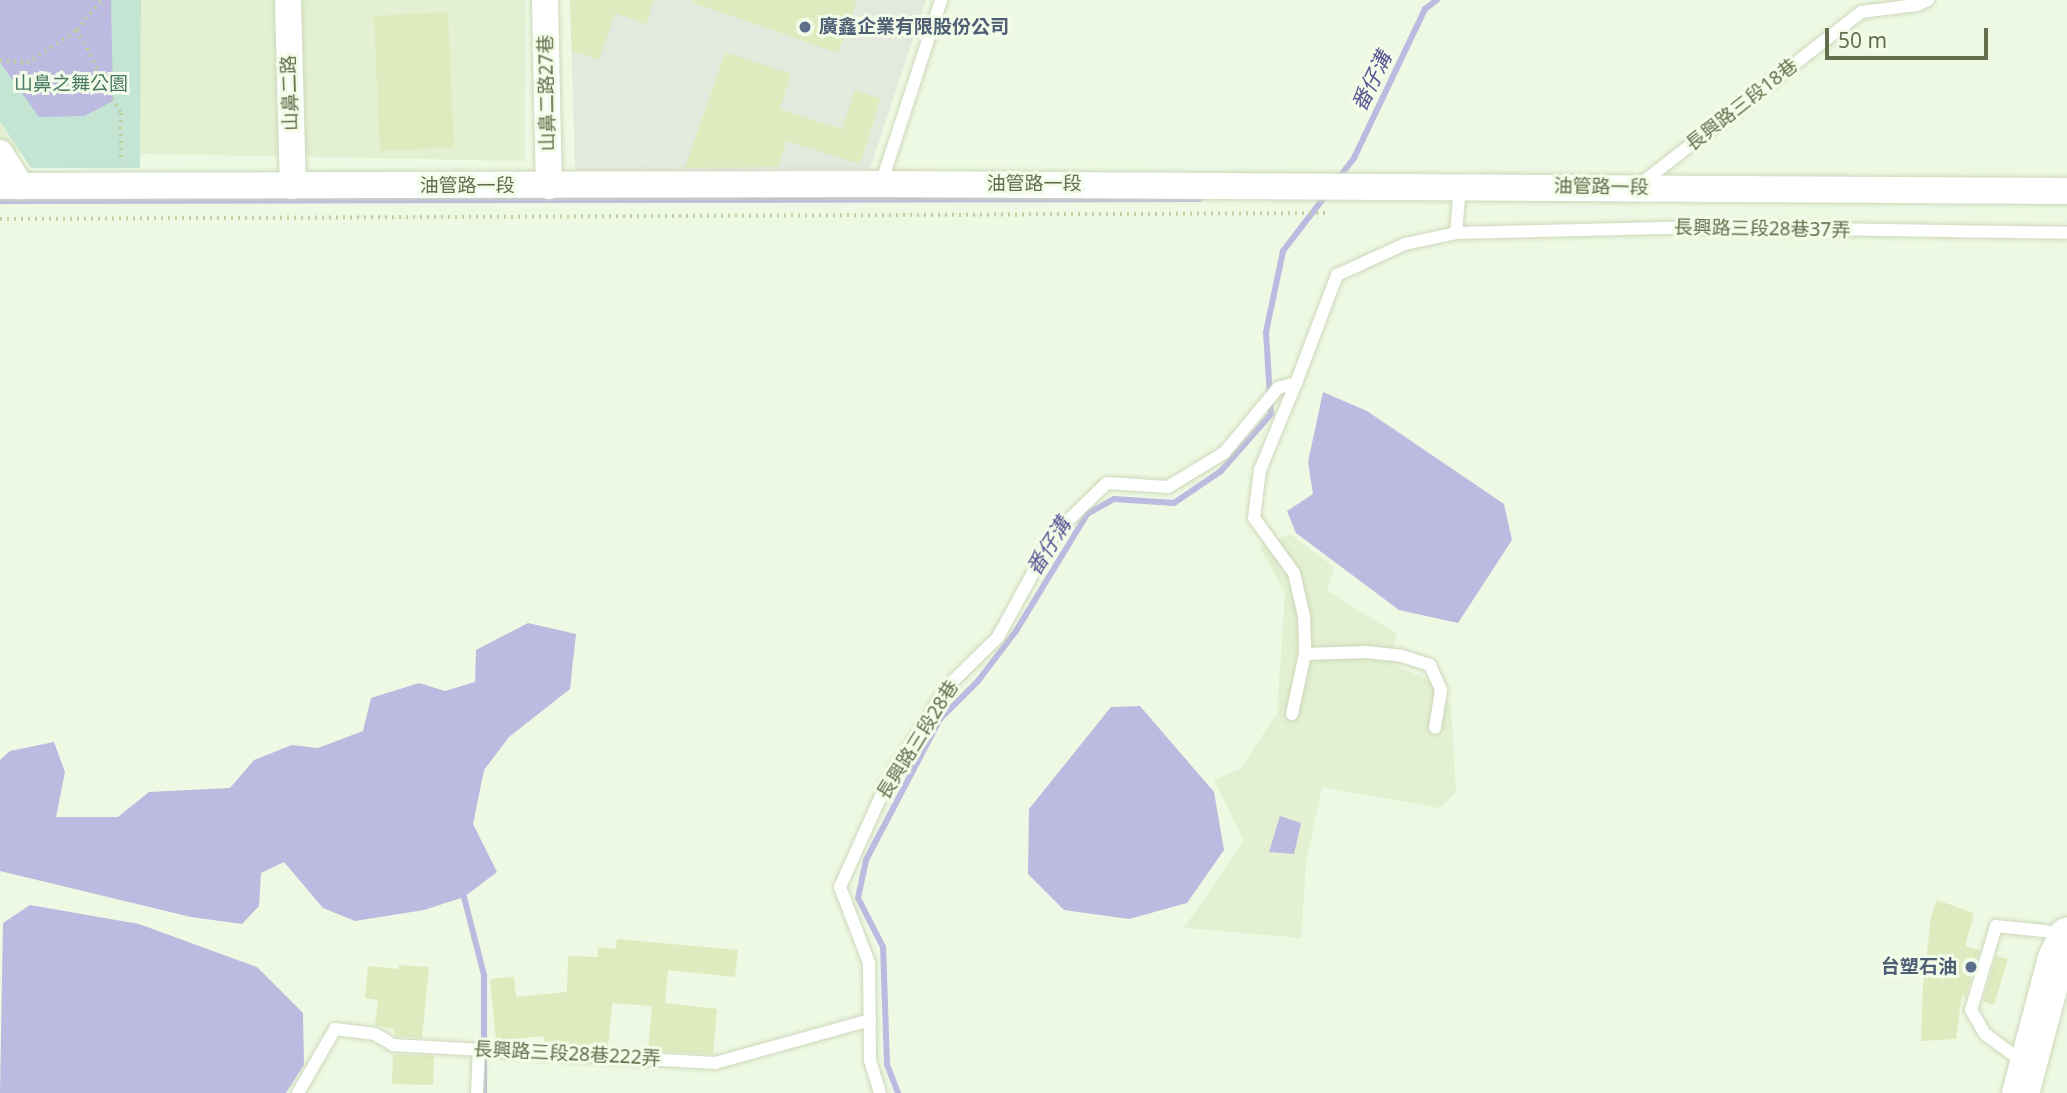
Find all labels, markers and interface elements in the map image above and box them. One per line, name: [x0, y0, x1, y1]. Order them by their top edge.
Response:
scale bar: [1829, 14, 1992, 58]
place label: 廣鑫企業有限股份公司: [819, 16, 1009, 38]
marker: 廣鑫企業有限股份公司: [797, 19, 813, 35]
text: 50 m: [1838, 26, 1887, 54]
street label: 山鼻二路27巷: [535, 34, 559, 152]
water label: 番仔溝: [1346, 47, 1396, 115]
street label: 長興路三段18巷: [1682, 54, 1802, 156]
street label: 山鼻二路: [277, 55, 303, 131]
park label: 山鼻之舞公園: [14, 73, 128, 95]
street label: 油管路一段: [987, 173, 1081, 195]
street label: 油管路一段: [420, 175, 514, 197]
street label: 油管路一段: [1553, 175, 1649, 199]
street label: 長興路三段28巷37弄: [1674, 216, 1850, 242]
water label: 番仔溝: [1021, 513, 1075, 579]
street label: 長興路三段28巷: [872, 676, 964, 804]
place label: 台塑石油: [1881, 956, 1957, 978]
marker: 台塑石油: [1963, 959, 1979, 975]
street label: 長興路三段28巷222弄: [473, 1038, 661, 1070]

